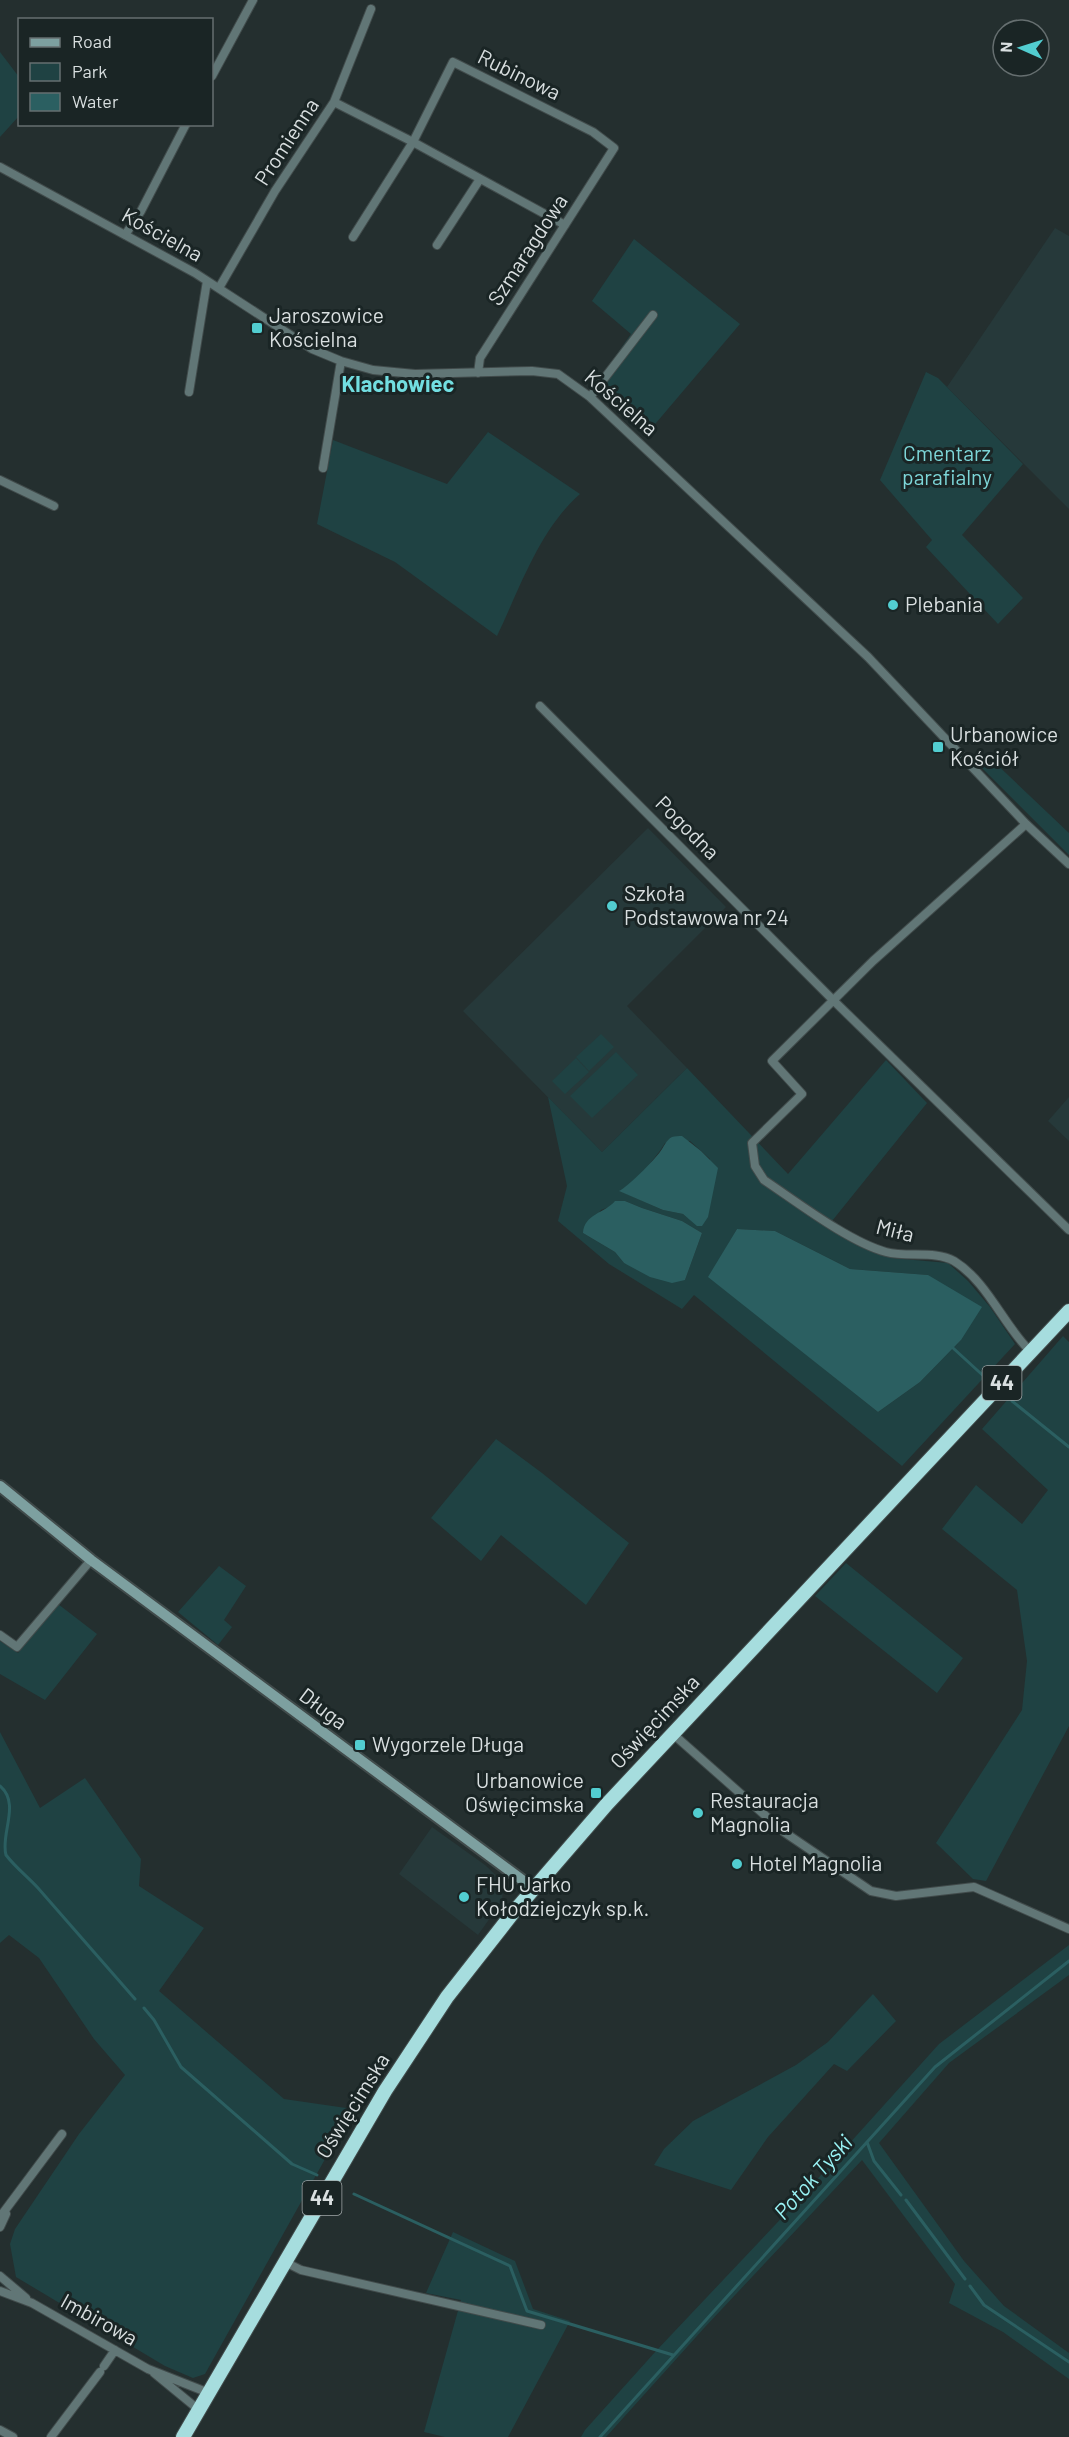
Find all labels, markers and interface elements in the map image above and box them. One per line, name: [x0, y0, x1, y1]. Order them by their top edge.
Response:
legend: [18, 18, 213, 126]
north arrow: [991, 18, 1051, 78]
text: Road: [72, 30, 112, 52]
text: N: [996, 41, 1015, 53]
street label: Rubinowa: [474, 43, 565, 104]
text: Park: [72, 60, 107, 82]
text: Water: [72, 90, 119, 112]
street label: Promienna: [248, 93, 323, 189]
street label: Szmaragdowa: [482, 189, 572, 309]
street label: Kościelna: [118, 201, 207, 266]
place label: Jaroszowice Kościelna: [269, 302, 384, 351]
marker: Jaroszowice Kościelna: [250, 321, 264, 335]
street label: Kościelna: [580, 363, 664, 440]
district label: Klachowiec: [342, 370, 455, 396]
park label: Cmentarz parafialny: [902, 440, 992, 489]
place label: Plebania: [905, 591, 983, 616]
marker: Plebania: [886, 598, 900, 612]
place label: Urbanowice Kościół: [950, 721, 1058, 770]
marker: Urbanowice Kościół: [931, 740, 945, 754]
street label: Pogodna: [651, 790, 725, 864]
place label: Szkoła Podstawowa nr 24: [624, 880, 789, 929]
marker: Szkoła Podstawowa nr 24: [605, 899, 619, 913]
street label: Miła: [874, 1213, 917, 1246]
road number: 44: [982, 1366, 1022, 1400]
street label: Oświęcimska: [604, 1669, 704, 1773]
street label: Długa: [295, 1682, 353, 1734]
place label: Wygorzele Długa: [372, 1731, 524, 1756]
marker: Wygorzele Długa: [353, 1738, 367, 1752]
place label: Urbanowice Oświęcimska: [465, 1767, 584, 1816]
marker: Urbanowice Oświęcimska: [589, 1786, 603, 1800]
place label: Restauracja Magnolia: [710, 1787, 819, 1836]
marker: Restauracja Magnolia: [691, 1806, 705, 1820]
place label: Hotel Magnolia: [749, 1850, 882, 1875]
marker: Hotel Magnolia: [730, 1857, 744, 1871]
place label: FHU Jarko Kołodziejczyk sp.k.: [476, 1871, 649, 1920]
marker: FHU Jarko Kołodziejczyk sp.k.: [457, 1890, 471, 1904]
street label: Oświęcimska: [310, 2048, 394, 2162]
water label: Potok Tyski: [768, 2128, 857, 2224]
road number: 44: [302, 2181, 342, 2215]
street label: Imbirowa: [57, 2287, 142, 2350]

